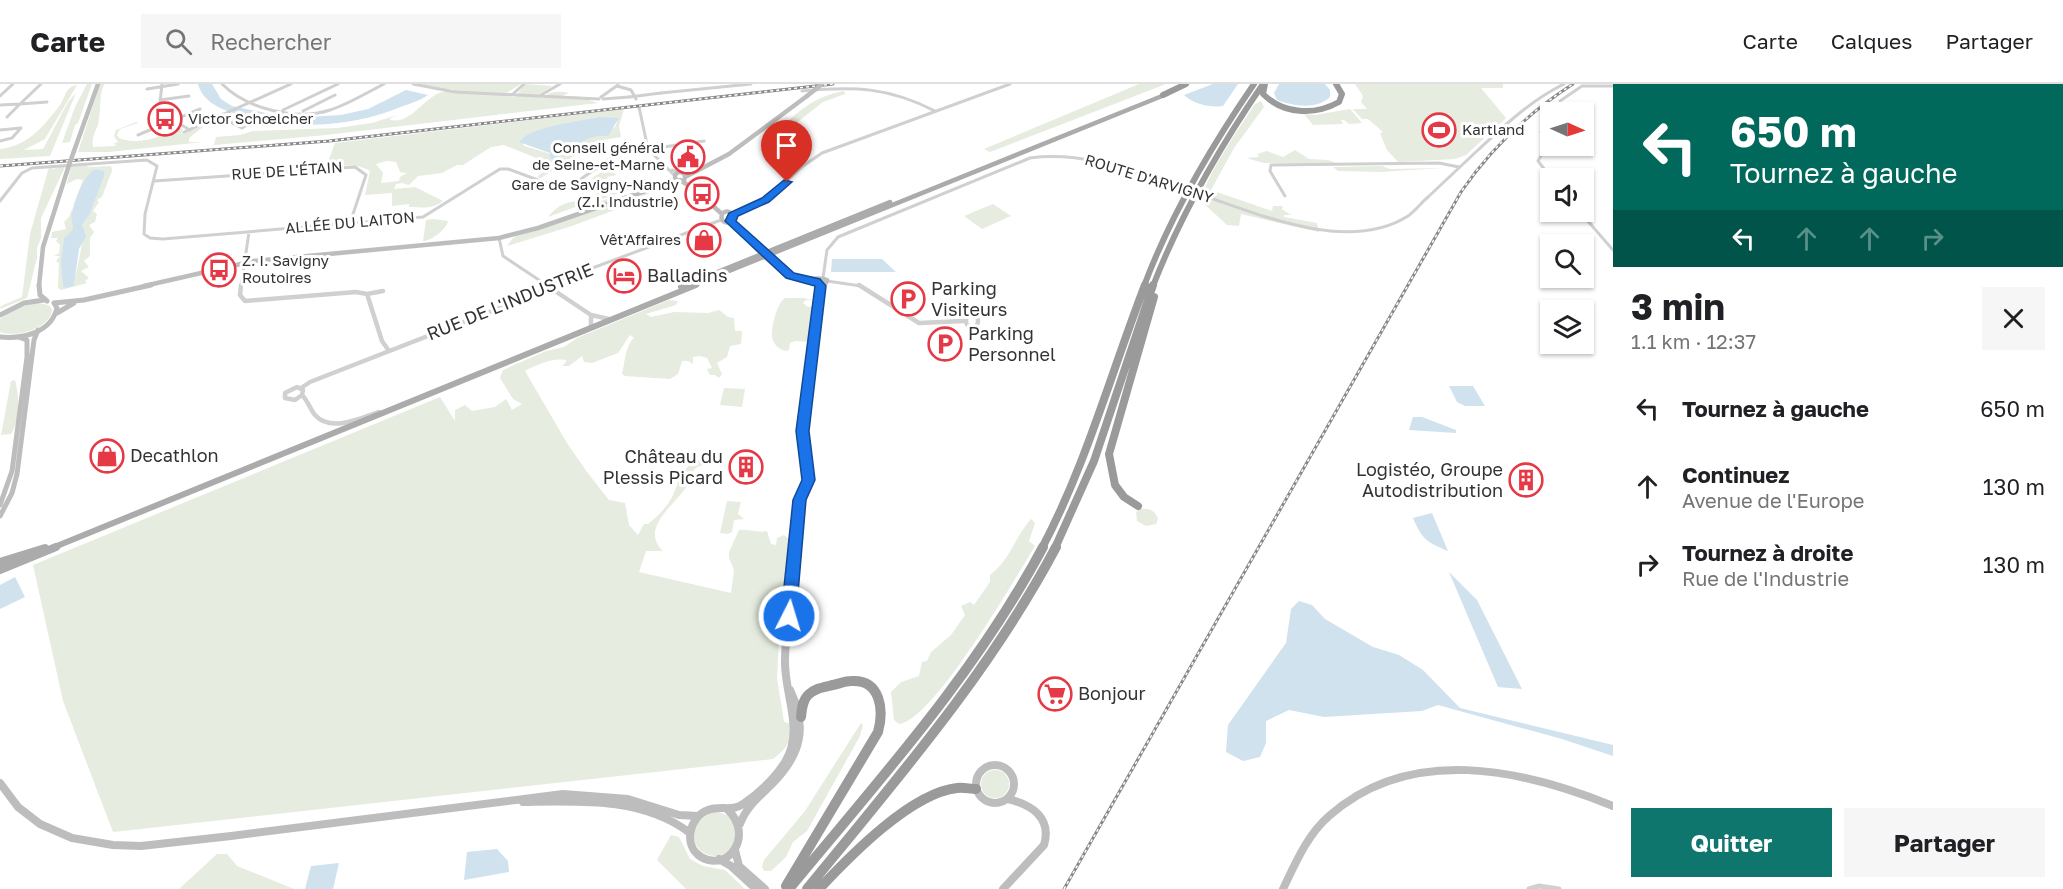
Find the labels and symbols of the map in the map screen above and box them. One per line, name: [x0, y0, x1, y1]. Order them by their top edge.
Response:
bus stop icon: Victor Schœlcher: [147, 101, 183, 137]
north arrow: [1540, 102, 1594, 156]
place label: Victor Schœlcher: [188, 109, 314, 127]
sports icon: Kartland: [1421, 112, 1457, 148]
pin: [761, 120, 812, 182]
place label: Kartland: [1462, 120, 1525, 138]
place label: Conseil général de Seine-et-Marne: [532, 138, 665, 173]
public building icon: Conseil général de Seine-et-Marne: [670, 139, 706, 175]
street label: ROUTE D'ARVIGNY: [1083, 150, 1216, 206]
street label: RUE DE L'ÉTAIN: [231, 157, 343, 183]
place label: Gare de Savigny-Nandy (Z.I. Industrie): [511, 175, 680, 210]
bus stop icon: Gare de Savigny-Nandy (Z.I. Industrie): [684, 176, 720, 212]
street label: ALLÉE DU LAITON: [285, 207, 415, 237]
shop icon: Vêt'Affaires: [686, 222, 722, 258]
place label: Vêt'Affaires: [600, 230, 681, 248]
place label: Z. I. Savigny Routoires: [242, 251, 330, 286]
bus stop icon: Z. I. Savigny Routoires: [201, 252, 237, 288]
street label: RUE DE L'INDUSTRIE: [423, 258, 596, 345]
hotel icon: Balladins: [606, 258, 642, 294]
place label: Balladins: [647, 264, 727, 286]
place label: Parking Visiteurs: [931, 277, 1007, 320]
parking icon: Parking Visiteurs: [890, 281, 926, 317]
place label: Parking Personnel: [968, 322, 1056, 365]
parking icon: Parking Personnel: [927, 326, 963, 362]
shop icon: Decathlon: [89, 438, 125, 474]
place label: Decathlon: [130, 444, 219, 466]
place label: Château du Plessis Picard: [603, 445, 723, 488]
building icon: Château du Plessis Picard: [728, 449, 764, 485]
place label: Logistéo, Groupe Autodistribution: [1356, 458, 1503, 501]
building icon: Logistéo, Groupe Autodistribution: [1508, 462, 1544, 498]
position arrow: [757, 584, 821, 648]
supermarket icon: Bonjour: [1037, 676, 1073, 712]
place label: Bonjour: [1078, 682, 1145, 704]

